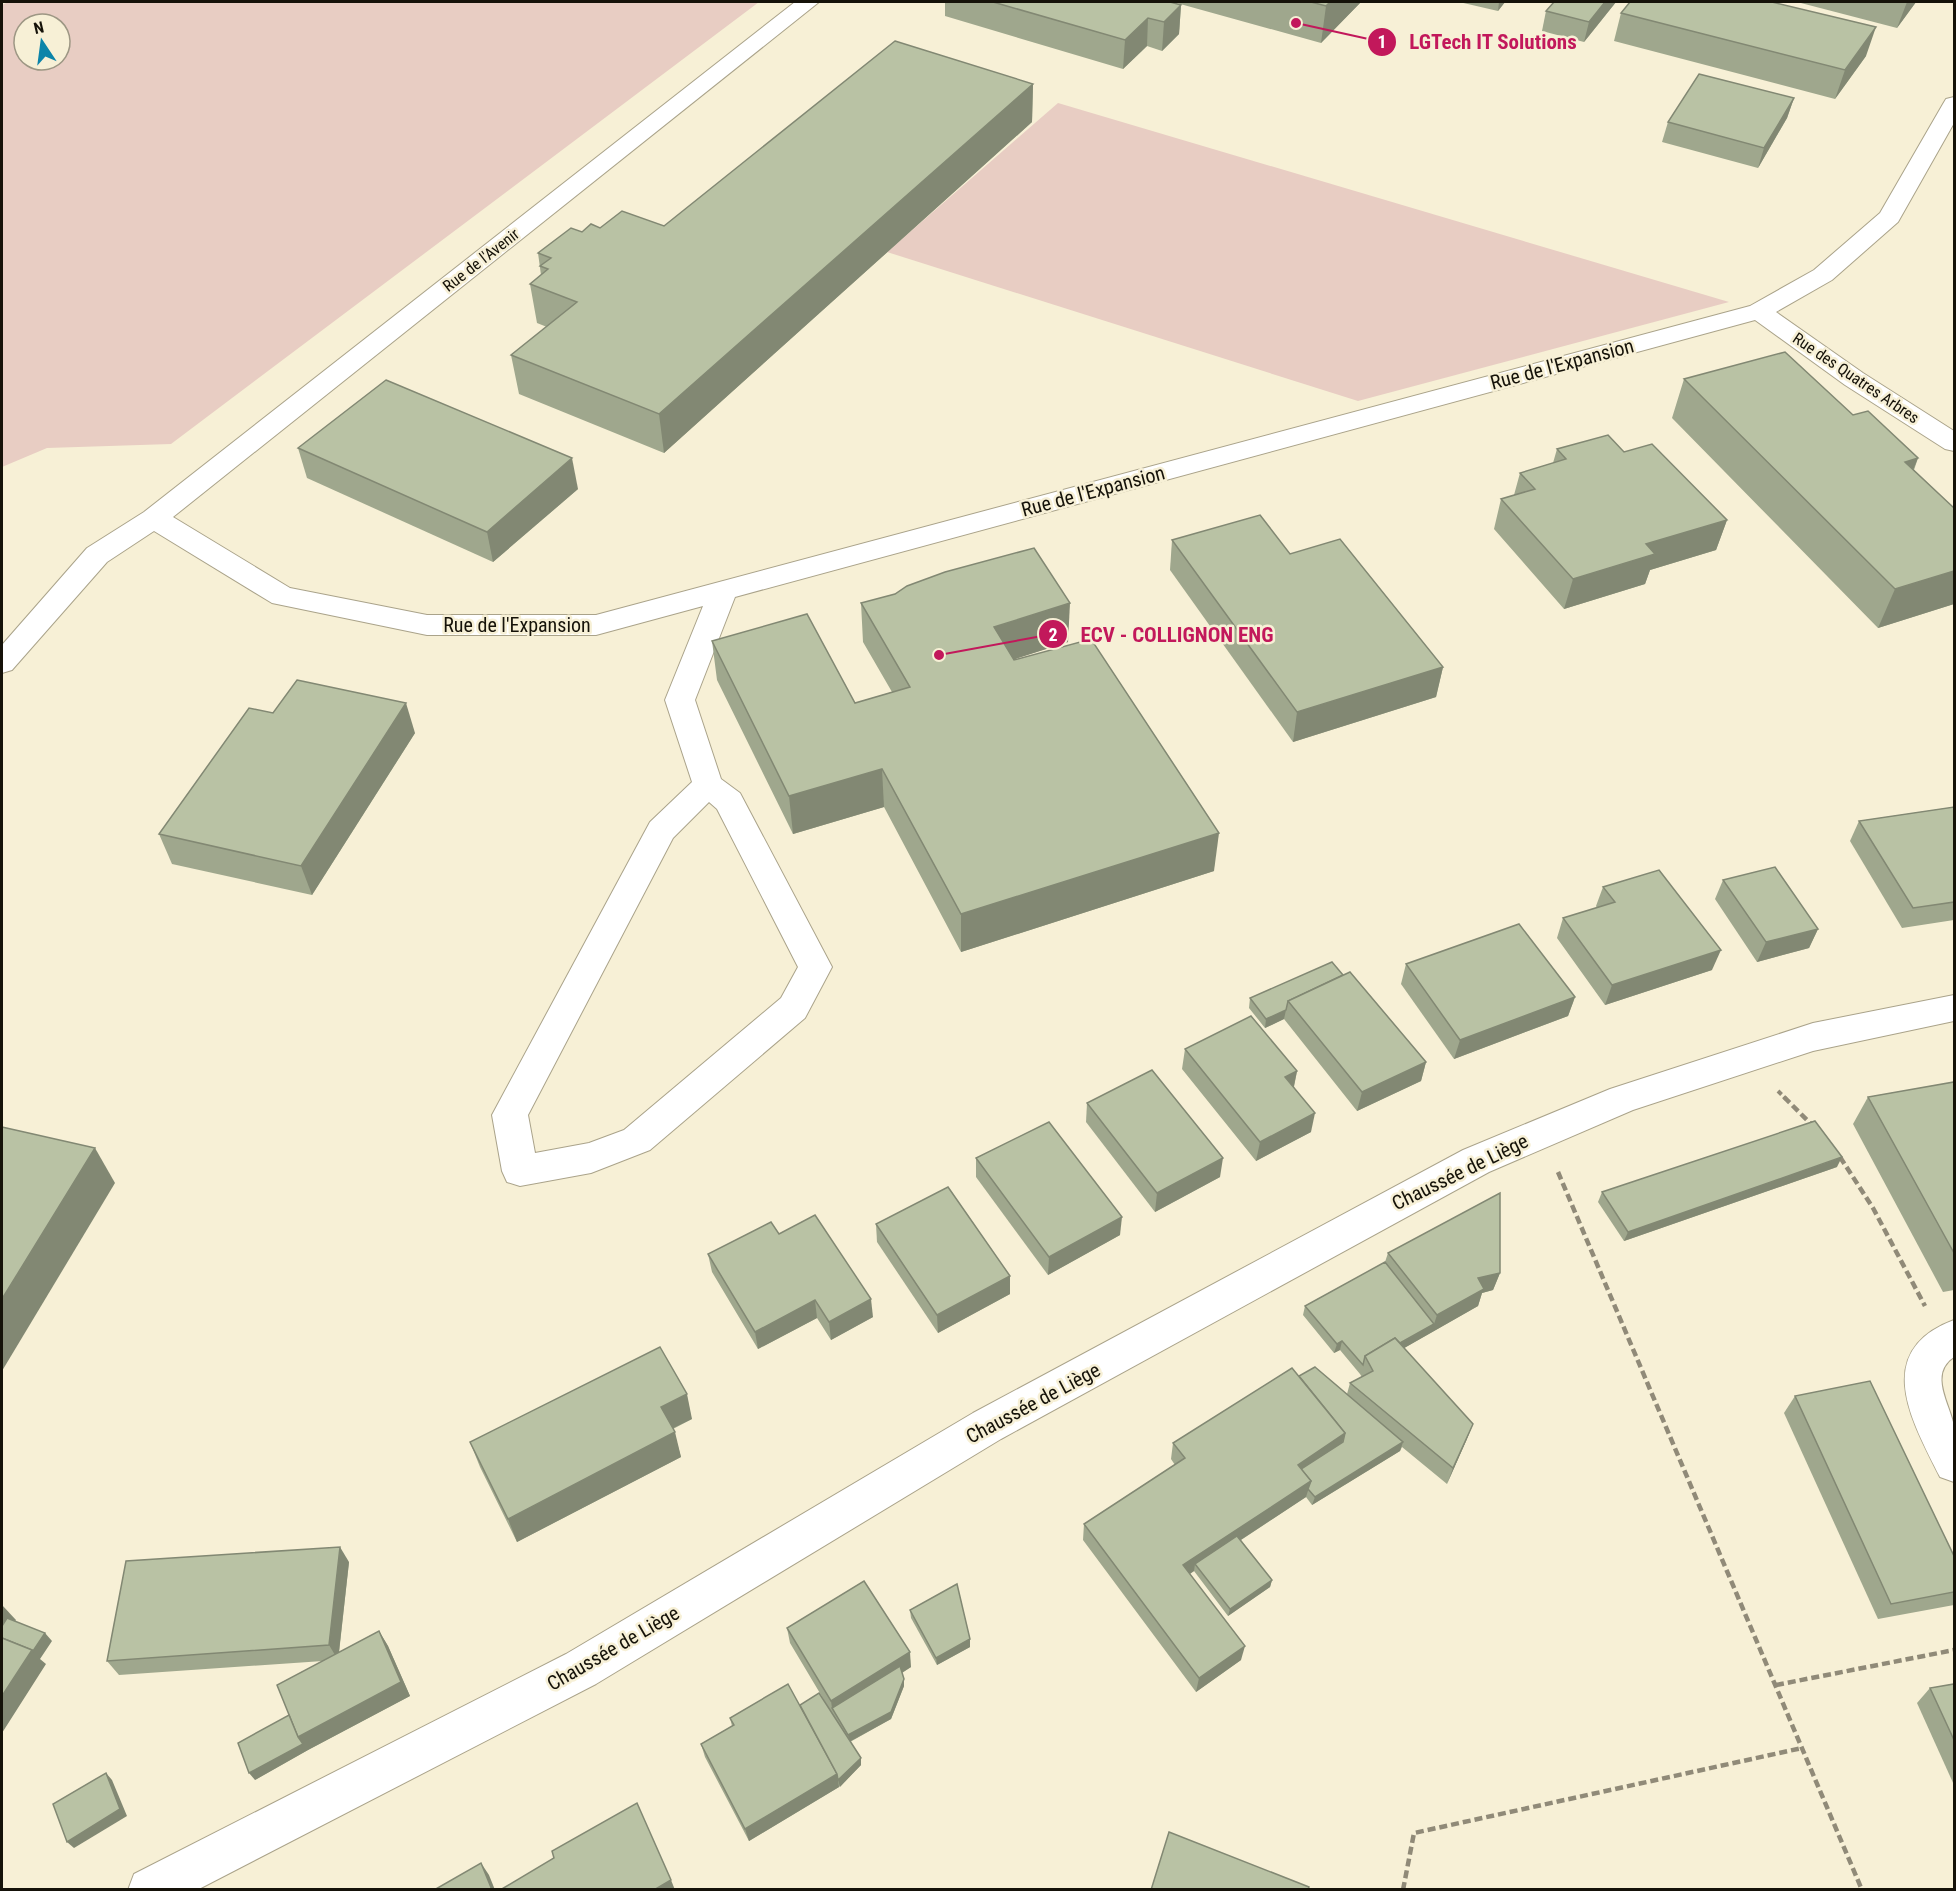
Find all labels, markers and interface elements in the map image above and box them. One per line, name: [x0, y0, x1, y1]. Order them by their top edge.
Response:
north arrow: [12, 12, 72, 72]
text: N: [32, 18, 46, 38]
callout: LGTech IT Solutions: [1367, 23, 1590, 62]
text: LGTech IT Solutions: [1409, 30, 1577, 54]
text: 1: [1377, 31, 1387, 52]
street label: Rue de l'Avenir: [439, 224, 523, 296]
street label: Rue des Quatres Arbres: [1789, 329, 1923, 427]
street label: Rue de l'Expansion: [1488, 333, 1636, 395]
street label: Rue de l'Expansion: [1019, 460, 1167, 522]
street label: Rue de l'Expansion: [443, 613, 591, 637]
callout: ECV - COLLIGNON ENG: [1038, 615, 1285, 654]
text: ECV - COLLIGNON ENG: [1080, 623, 1274, 647]
text: 2: [1048, 624, 1058, 645]
street label: Chaussée de Liège: [1388, 1129, 1532, 1215]
street label: Chaussée de Liège: [962, 1358, 1104, 1448]
street label: Chaussée de Liège: [543, 1600, 683, 1696]

